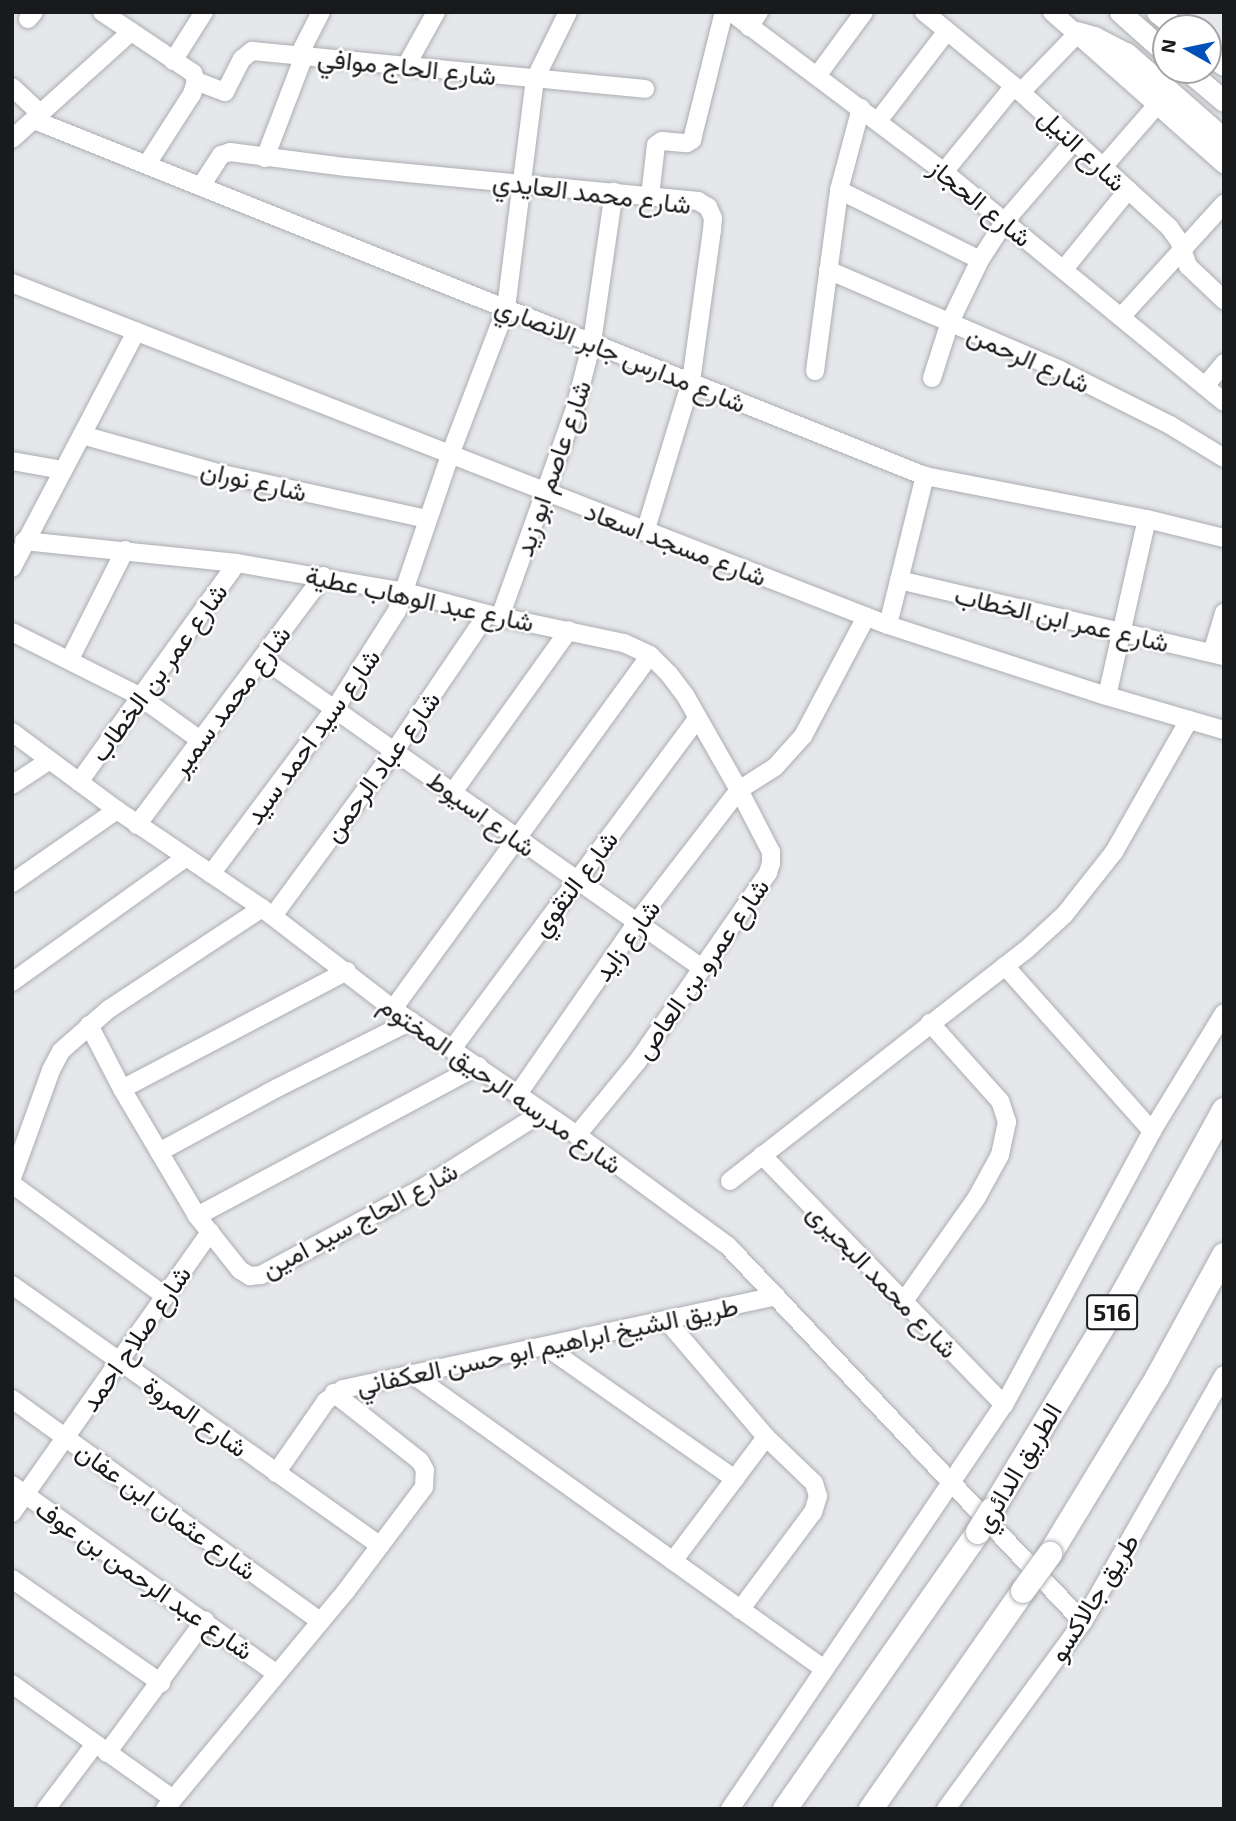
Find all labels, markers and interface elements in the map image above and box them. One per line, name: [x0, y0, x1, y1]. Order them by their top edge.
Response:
north arrow: [1152, 14, 1222, 84]
text: N: [1155, 37, 1180, 55]
street label: شارع الحاج موافي: [316, 41, 498, 91]
street label: شارع النيل: [1033, 101, 1133, 197]
street label: شارع الحجاز: [923, 151, 1039, 253]
street label: شارع محمد العايدي: [491, 164, 693, 220]
street label: شارع مدارس جابر الانصاري: [491, 289, 751, 419]
street label: شارع الرحمن: [963, 317, 1095, 399]
street label: شارع عاصم ابو زيد: [507, 376, 597, 560]
street label: شارع نوران: [198, 453, 310, 507]
street label: شارع مسجد اسعاد: [581, 494, 771, 592]
street label: شارع عبد الوهاب عطية: [303, 559, 537, 637]
street label: شارع عمر بن الخطاب: [83, 577, 233, 767]
street label: شارع عمر ابن الخطاب: [952, 578, 1172, 658]
street label: شارع محمد سمير: [163, 619, 297, 781]
street label: شارع سيد احمد سيد: [238, 642, 386, 830]
street label: شارع عباد الرحمن: [316, 685, 446, 847]
street label: شارع اسيوط: [422, 763, 542, 863]
street label: شارع التقوي: [524, 824, 624, 942]
street label: شارع عمرو بن العاص: [627, 872, 775, 1064]
street label: شارع زايد: [586, 893, 666, 987]
street label: شارع مدرسه الرحيق المختوم: [374, 988, 628, 1180]
street label: شارع الحاج سيد امين: [255, 1154, 463, 1284]
street label: شارع محمد البحيرى: [801, 1196, 965, 1364]
street label: شارع صلاح احمد: [73, 1259, 197, 1417]
street label: طريق الشيخ ابراهيم ابو حسن العكفاني: [353, 1289, 741, 1401]
road number: 516: [1086, 1292, 1138, 1332]
street label: شارع المروة: [138, 1369, 254, 1463]
street label: الطريق الدائري: [966, 1397, 1068, 1537]
street label: شارع عثمان ابن عفان: [71, 1434, 263, 1586]
street label: شارع عبد الرحمن بن عوف: [30, 1492, 260, 1666]
street label: طريق جالاكسو: [1041, 1527, 1145, 1667]

